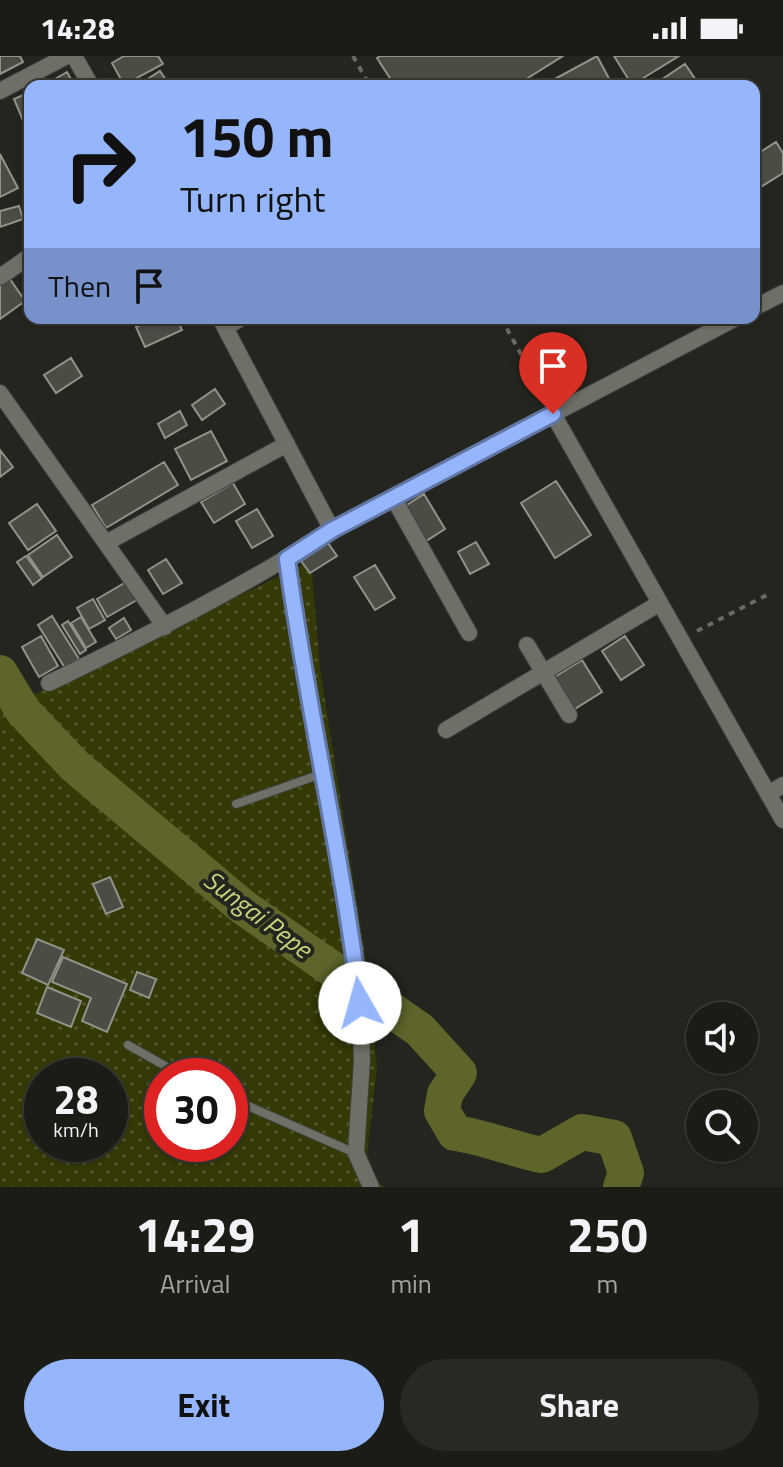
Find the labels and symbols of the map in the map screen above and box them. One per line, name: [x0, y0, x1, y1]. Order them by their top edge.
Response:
pin: [519, 332, 587, 414]
water label: Sungai Pepe: [196, 860, 322, 969]
position arrow: [318, 961, 402, 1045]
speed limit sign: 30: [144, 1058, 248, 1162]

